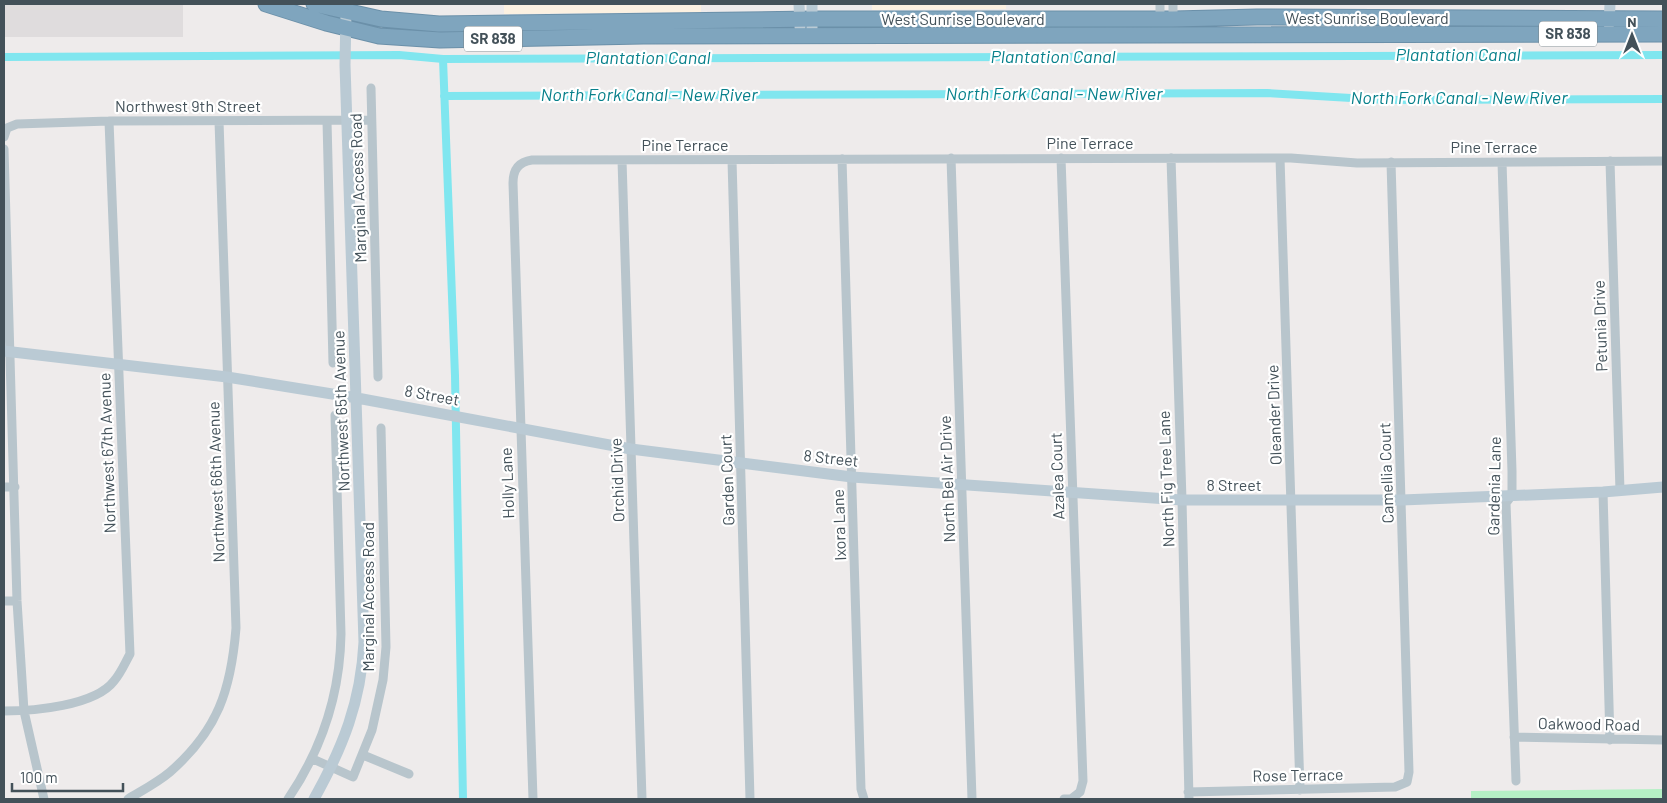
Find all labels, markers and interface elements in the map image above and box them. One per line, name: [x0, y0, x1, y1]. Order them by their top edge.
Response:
street label: West Sunrise Boulevard: [1285, 8, 1449, 27]
street label: West Sunrise Boulevard: [881, 9, 1045, 28]
north arrow: [1607, 10, 1657, 60]
text: N: [1627, 13, 1637, 30]
road number: SR 838: [1539, 22, 1597, 46]
road number: SR 838: [464, 26, 522, 52]
water label: Plantation Canal: [1395, 43, 1521, 65]
water label: Plantation Canal: [990, 45, 1116, 67]
water label: Plantation Canal: [585, 46, 711, 68]
water label: North Fork Canal - New River: [945, 82, 1163, 104]
water label: North Fork Canal - New River: [540, 83, 758, 105]
water label: North Fork Canal - New River: [1350, 86, 1568, 108]
street label: Northwest 9th Street: [115, 96, 261, 115]
street label: Marginal Access Road: [345, 113, 370, 263]
street label: Pine Terrace: [1047, 133, 1133, 152]
street label: Pine Terrace: [642, 135, 728, 154]
street label: Pine Terrace: [1451, 137, 1537, 156]
street label: Petunia Drive: [1588, 280, 1611, 372]
street label: Northwest 65th Avenue: [328, 330, 353, 492]
street label: Oleander Drive: [1262, 364, 1285, 466]
street label: Northwest 67th Avenue: [94, 372, 119, 534]
street label: 8 Street: [403, 380, 461, 409]
street label: Northwest 66th Avenue: [203, 401, 228, 563]
street label: North Fig Tree Lane: [1154, 410, 1177, 548]
street label: North Bel Air Drive: [935, 415, 958, 543]
street label: Camellia Court: [1374, 422, 1397, 524]
street label: Azalea Court: [1045, 432, 1068, 520]
street label: Garden Court: [715, 434, 738, 526]
street label: Gardenia Lane: [1483, 436, 1504, 536]
street label: Orchid Drive: [606, 438, 627, 522]
street label: 8 Street: [803, 445, 860, 470]
street label: Holly Lane: [496, 447, 517, 519]
street label: 8 Street: [1206, 475, 1262, 494]
street label: Ixora Lane: [828, 489, 849, 561]
street label: Marginal Access Road: [358, 522, 377, 672]
street label: Oakwood Road: [1538, 713, 1640, 734]
scale bar: [12, 760, 124, 792]
street label: Rose Terrace: [1252, 764, 1344, 785]
text: 100 m: [20, 768, 58, 786]

